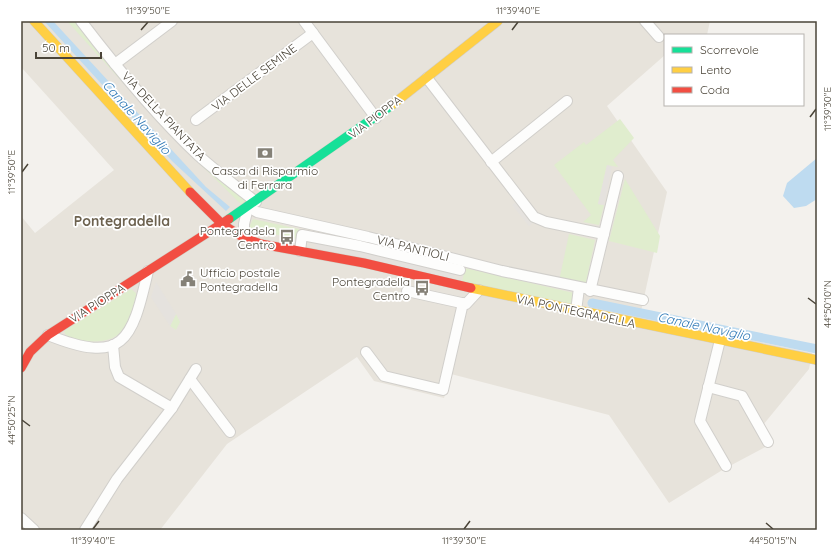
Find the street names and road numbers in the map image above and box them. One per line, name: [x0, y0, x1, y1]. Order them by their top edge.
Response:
street label: VIA DELLE SEMINE: [209, 40, 300, 114]
street label: VIA DELLA PIANTATA: [119, 68, 209, 164]
street label: VIA PIOPPA: [345, 92, 405, 142]
street label: VIA PANTIOLI: [375, 232, 451, 264]
street label: VIA PIOPPA: [66, 280, 128, 326]
street label: VIA PONTEGRADELLA: [515, 291, 637, 331]

